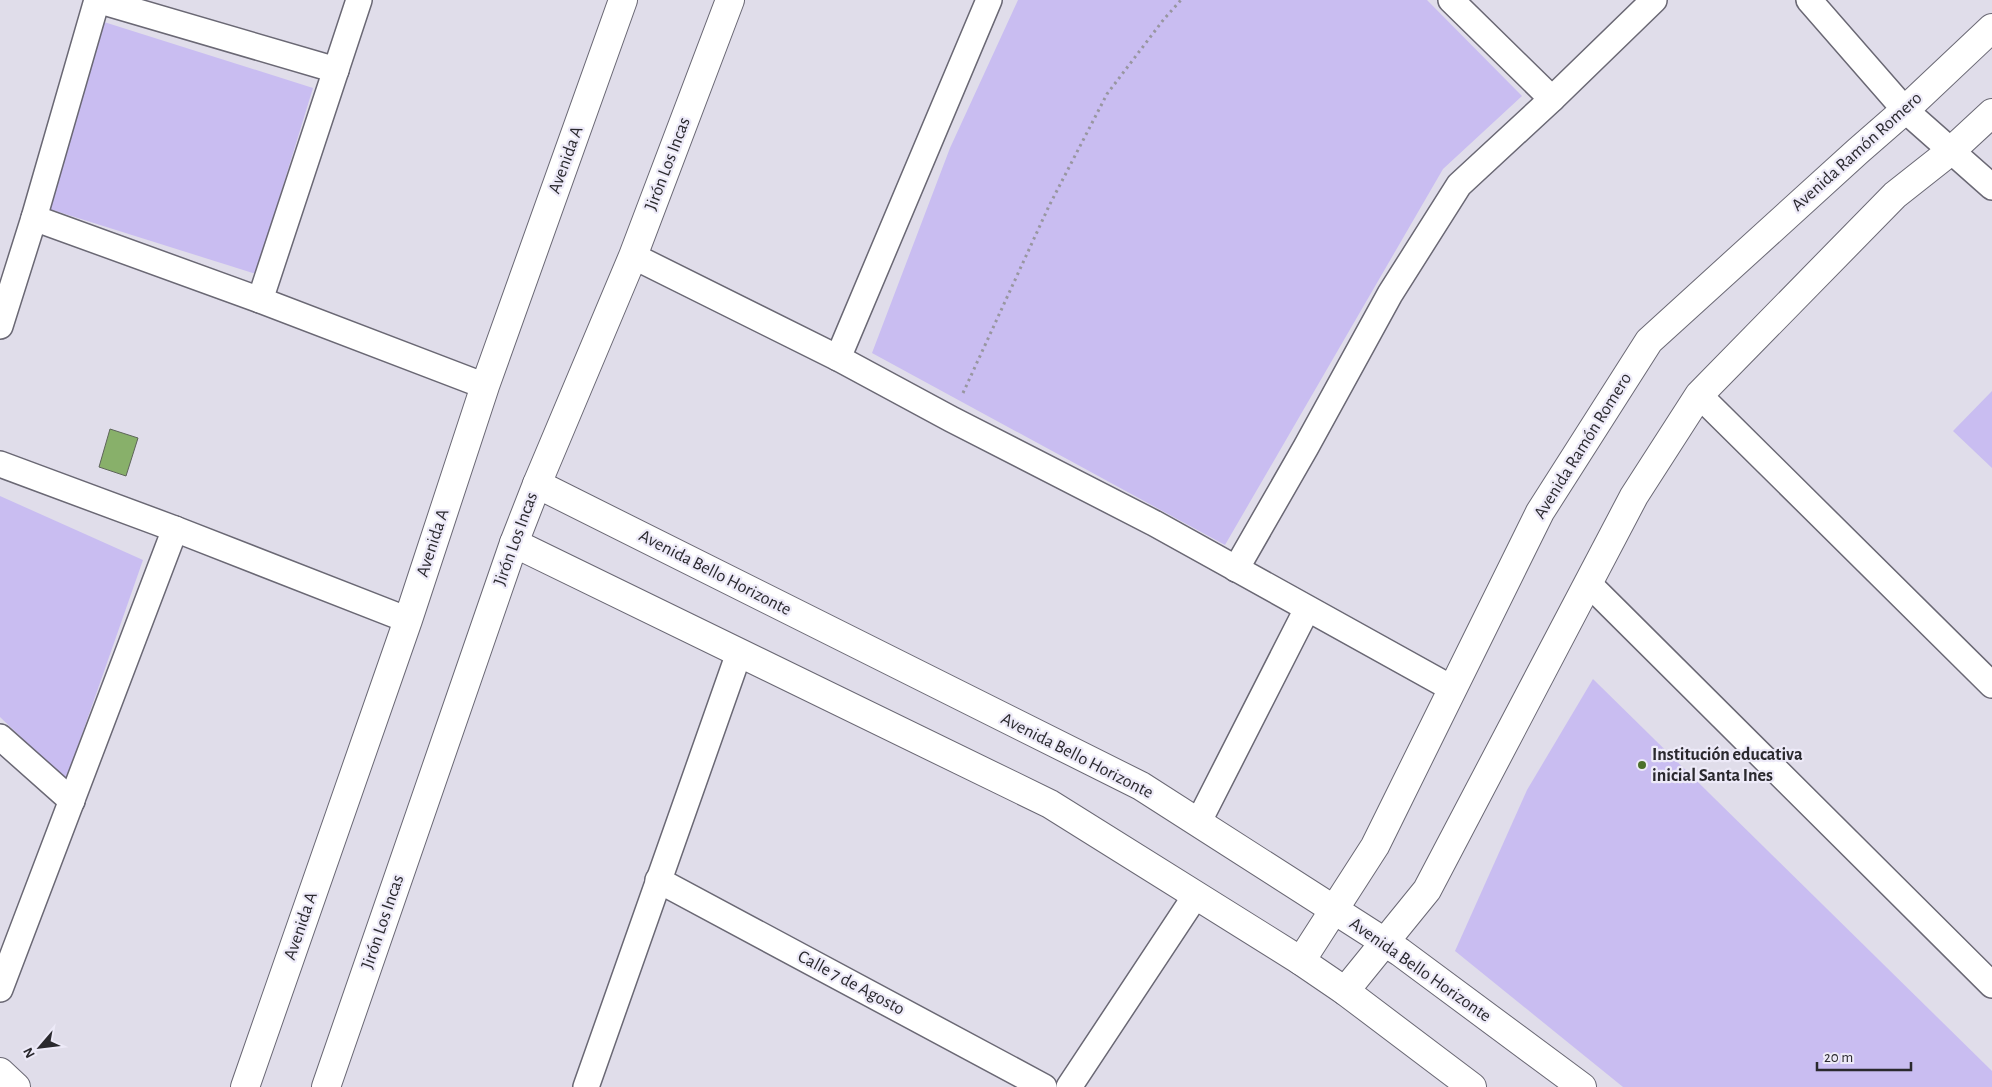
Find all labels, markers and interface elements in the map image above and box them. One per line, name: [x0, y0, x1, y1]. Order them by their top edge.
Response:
street label: Avenida Ramón Romero: [1788, 89, 1926, 215]
street label: Jirón Los Incas: [642, 115, 694, 213]
street label: Avenida A: [546, 123, 587, 196]
street label: Avenida Ramón Romero: [1531, 370, 1635, 522]
street label: Jirón Los Incas: [491, 490, 541, 588]
street label: Avenida A: [414, 506, 453, 579]
street label: Avenida Bello Horizonte: [636, 527, 794, 619]
street label: Avenida Bello Horizonte: [998, 710, 1156, 802]
place label: Institución educativa inicial Santa Ines: [1652, 746, 1803, 785]
marker: Institución educativa inicial Santa Ines: [1636, 759, 1648, 771]
street label: Jirón Los Incas: [359, 873, 407, 971]
street label: Avenida A: [281, 889, 321, 962]
street label: Avenida Bello Horizonte: [1346, 914, 1494, 1026]
street label: Calle 7 de Agosto: [795, 947, 907, 1019]
north arrow: [15, 1022, 65, 1072]
scale bar: [1817, 1040, 1911, 1072]
text: N: [21, 1045, 38, 1060]
text: 20 m: [1824, 1050, 1853, 1065]

